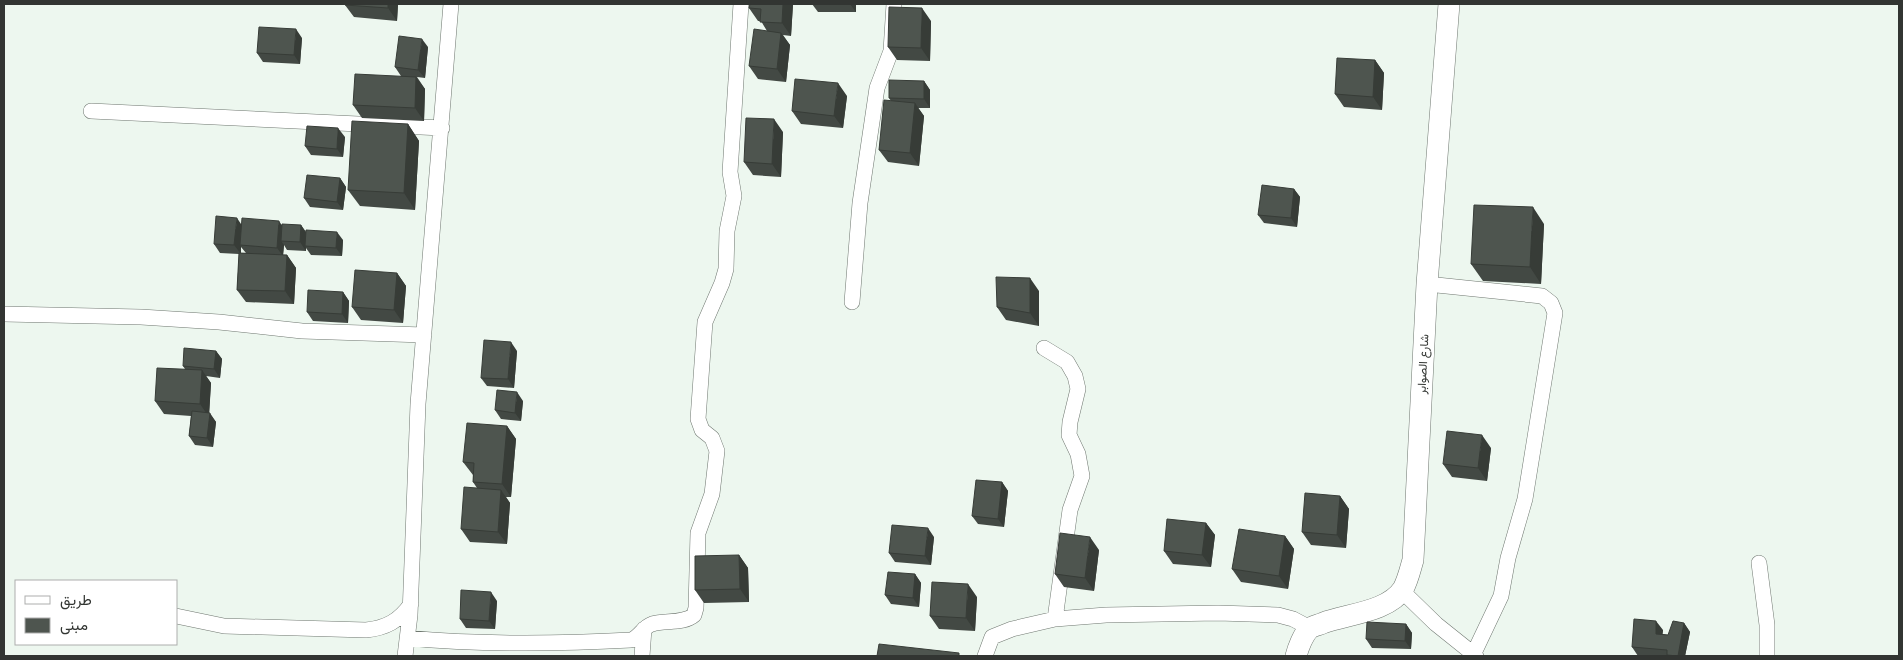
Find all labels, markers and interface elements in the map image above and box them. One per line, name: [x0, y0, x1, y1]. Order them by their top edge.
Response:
street label: شارع الصوابر: [1413, 334, 1434, 395]
legend: [15, 580, 178, 645]
text: طريق: [60, 590, 92, 610]
text: مبنى: [60, 615, 88, 635]

